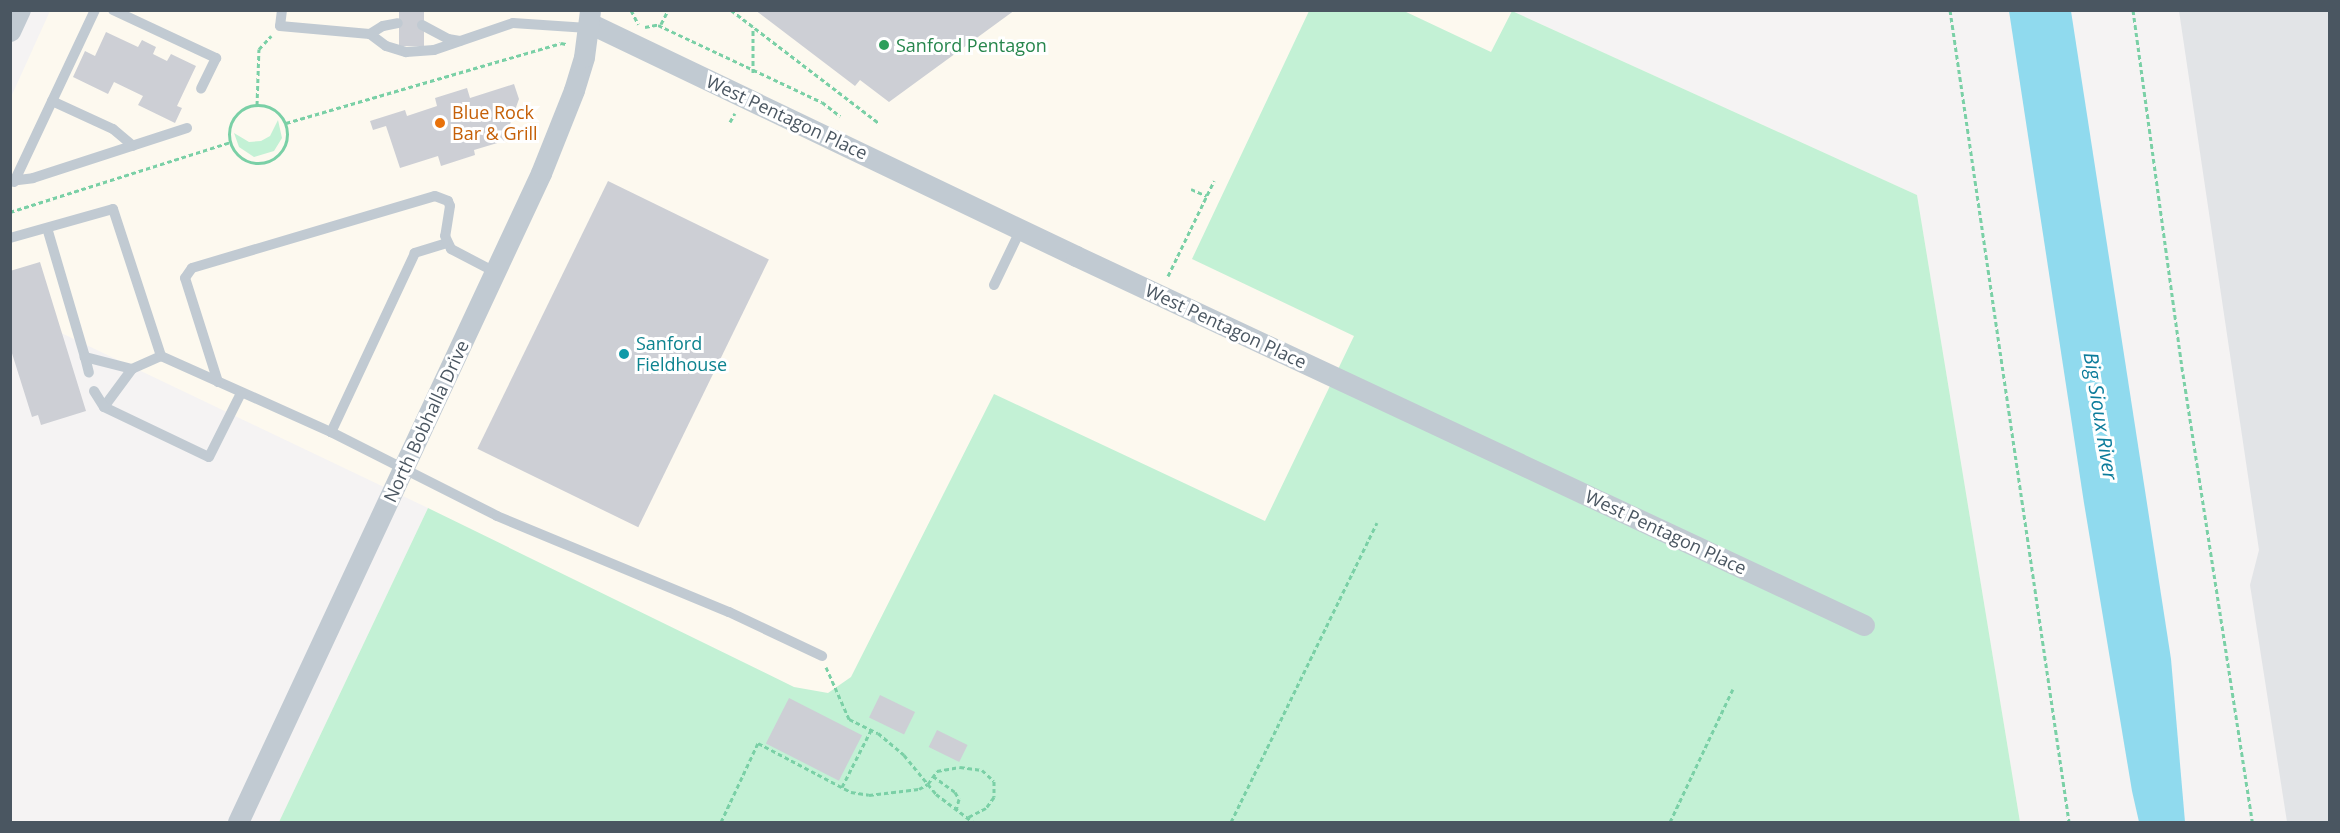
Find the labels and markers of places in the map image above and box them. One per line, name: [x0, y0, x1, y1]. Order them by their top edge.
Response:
place label: Sanford Pentagon: [896, 34, 1047, 56]
marker: Sanford Pentagon: [877, 38, 891, 52]
place label: Blue Rock Bar & Grill: [452, 102, 538, 144]
marker: Blue Rock Bar & Grill: [433, 116, 447, 130]
place label: Sanford Fieldhouse: [636, 333, 727, 376]
marker: Sanford Fieldhouse: [617, 347, 631, 361]

